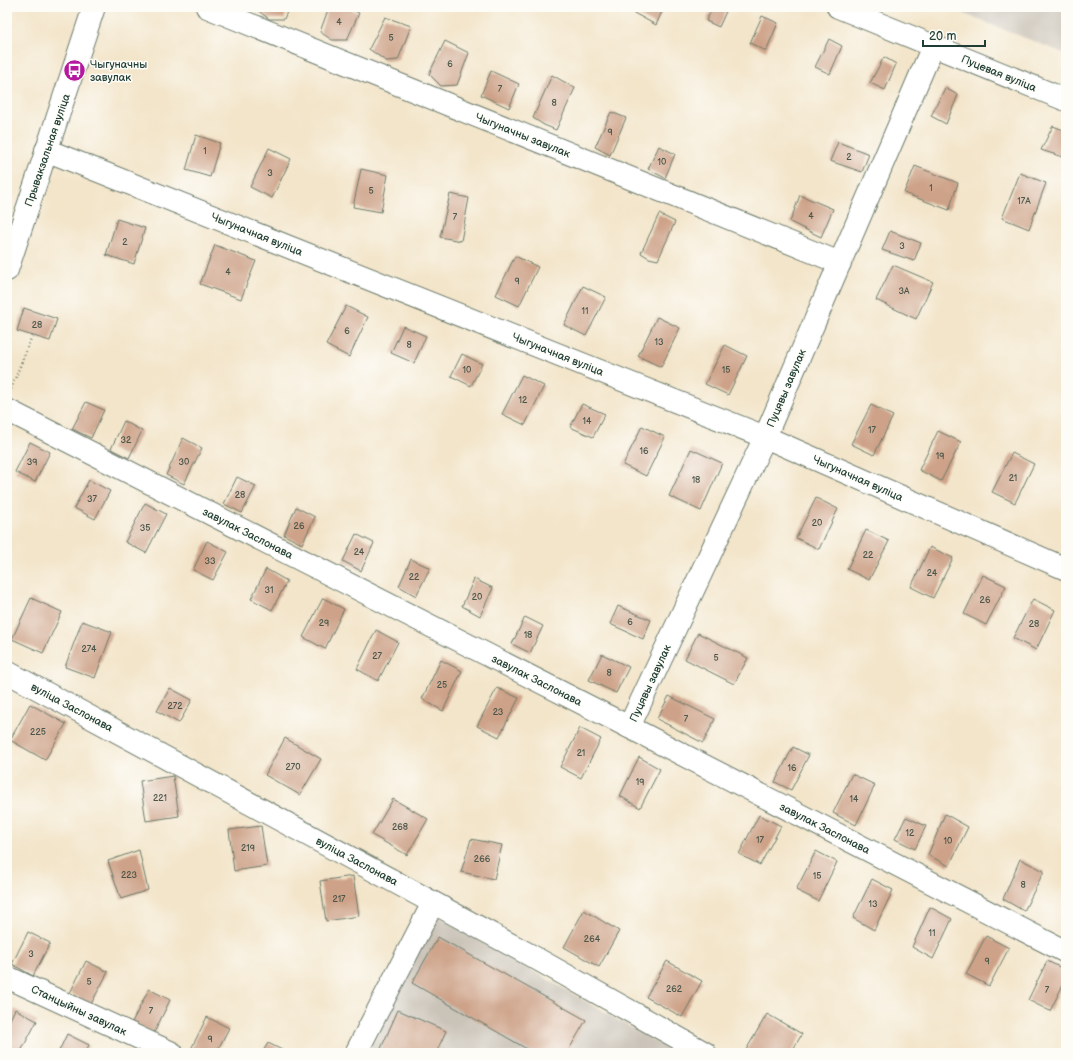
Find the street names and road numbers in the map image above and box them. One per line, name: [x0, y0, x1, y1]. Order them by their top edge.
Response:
street label: Пуцевая вуліца: [959, 52, 1039, 95]
street label: Прывакзальная вуліца: [22, 92, 73, 208]
street label: Чыгуначны завулак: [473, 110, 572, 161]
street label: Чыгуначная вуліца: [209, 210, 305, 259]
street label: Чыгуначная вуліца: [510, 330, 606, 379]
street label: Пуцявы завулак: [764, 347, 809, 429]
street label: Чыгуначная вуліца: [811, 453, 905, 504]
street label: завулак Заслонава: [200, 505, 295, 562]
street label: Пуцявы завулак: [627, 642, 674, 724]
street label: завулак Заслонава: [489, 652, 584, 709]
street label: вуліца Заслонава: [29, 680, 115, 735]
street label: завулак Заслонава: [777, 800, 872, 857]
street label: вуліца Заслонава: [314, 834, 400, 889]
street label: Станцыйны завулак: [29, 983, 129, 1038]

